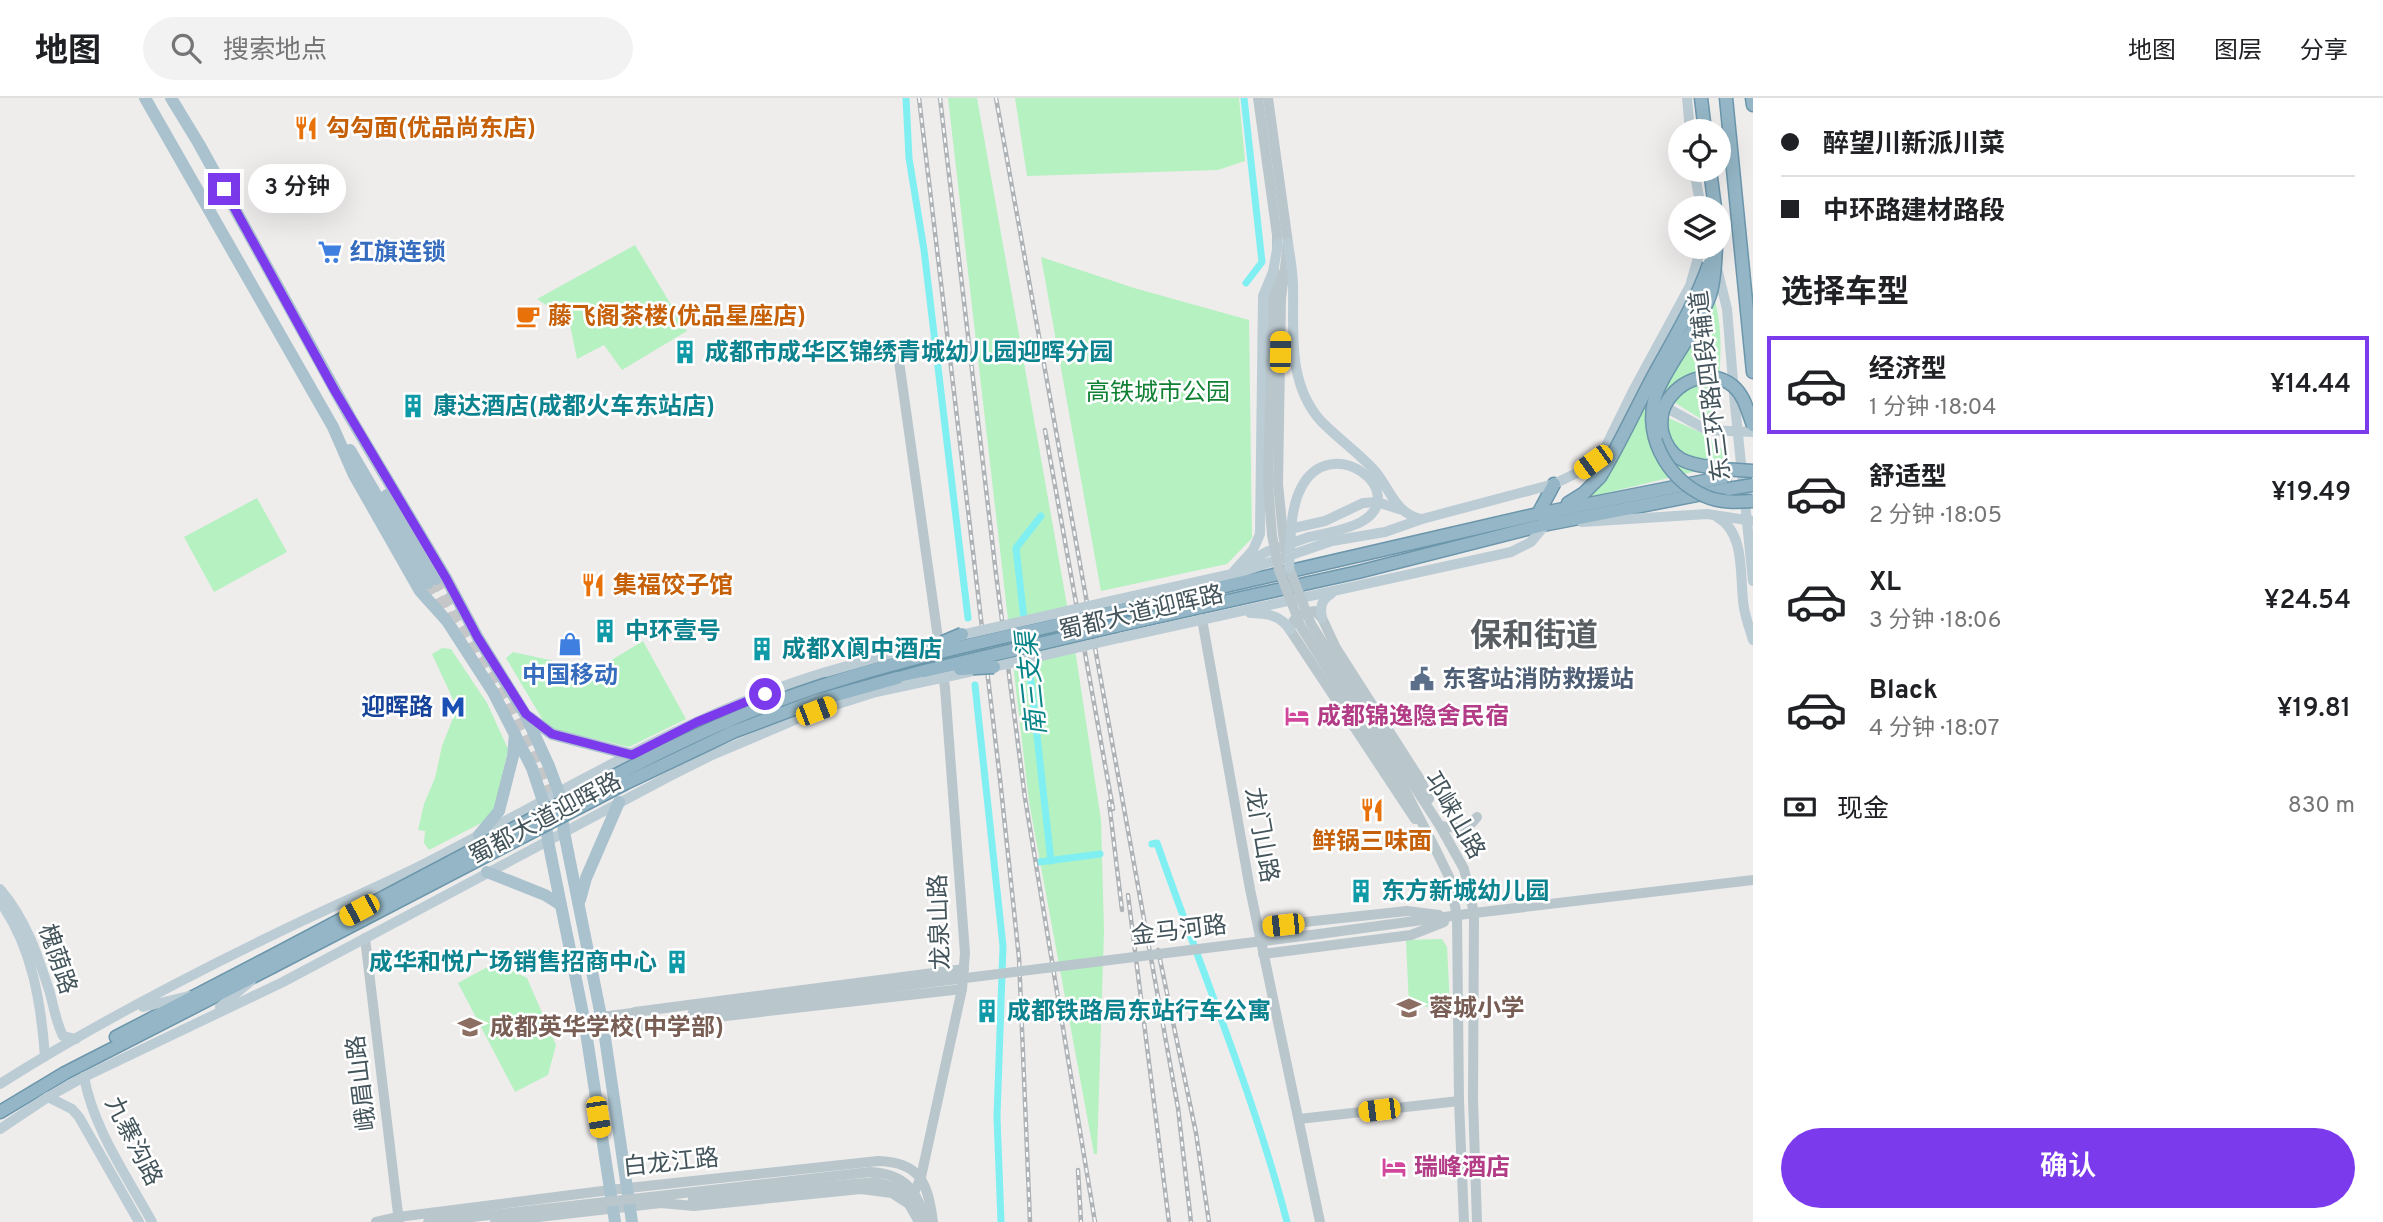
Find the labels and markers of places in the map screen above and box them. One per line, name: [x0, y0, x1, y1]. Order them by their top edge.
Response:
restaurant icon: 勾勾面(优品尚东店): [292, 114, 320, 142]
place label: 勾勾面(优品尚东店): [326, 115, 536, 145]
supermarket icon: 红旗连锁: [316, 238, 344, 266]
place label: 红旗连锁: [350, 239, 446, 269]
cafe icon: 藤飞阁茶楼(优品星座店): [514, 302, 542, 330]
place label: 藤飞阁茶楼(优品星座店): [548, 303, 806, 333]
building icon: 成都市成华区锦绣青城幼儿园迎晖分园: [671, 338, 699, 366]
place label: 成都市成华区锦绣青城幼儿园迎晖分园: [705, 339, 1113, 369]
building icon: 康达酒店(成都火车东站店): [399, 392, 427, 420]
place label: 康达酒店(成都火车东站店): [433, 393, 715, 423]
restaurant icon: 集福饺子馆: [579, 571, 607, 599]
place label: 集福饺子馆: [613, 572, 733, 602]
building icon: 中环壹号: [591, 617, 619, 645]
place label: 中环壹号: [625, 618, 721, 648]
shop icon: 中国移动: [556, 630, 584, 658]
building icon: 成都X阆中酒店: [748, 635, 776, 663]
place label: 成都X阆中酒店: [782, 636, 942, 666]
place label: 中国移动: [522, 662, 618, 692]
public building icon: 东客站消防救援站: [1408, 665, 1436, 693]
place label: 东客站消防救援站: [1442, 666, 1634, 696]
metro station icon: 迎晖路: [439, 693, 467, 721]
place label: 迎晖路: [361, 694, 433, 724]
hotel icon: 成都锦逸隐舍民宿: [1283, 702, 1311, 730]
place label: 成都锦逸隐舍民宿: [1317, 703, 1509, 733]
restaurant icon: 鲜锅三味面: [1358, 796, 1386, 824]
place label: 鲜锅三味面: [1312, 828, 1432, 858]
building icon: 东方新城幼儿园: [1347, 877, 1375, 905]
place label: 东方新城幼儿园: [1381, 878, 1549, 908]
building icon: 成华和悦广场销售招商中心: [663, 948, 691, 976]
place label: 成华和悦广场销售招商中心: [369, 949, 657, 979]
school or university icon: 蓉城小学: [1395, 994, 1423, 1022]
place label: 蓉城小学: [1429, 995, 1525, 1025]
building icon: 成都铁路局东站行车公寓: [973, 997, 1001, 1025]
place label: 成都铁路局东站行车公寓: [1007, 998, 1271, 1028]
school or university icon: 成都英华学校(中学部): [456, 1013, 484, 1041]
place label: 成都英华学校(中学部): [490, 1014, 724, 1044]
hotel icon: 瑞峰酒店: [1380, 1153, 1408, 1181]
place label: 瑞峰酒店: [1414, 1154, 1510, 1184]

